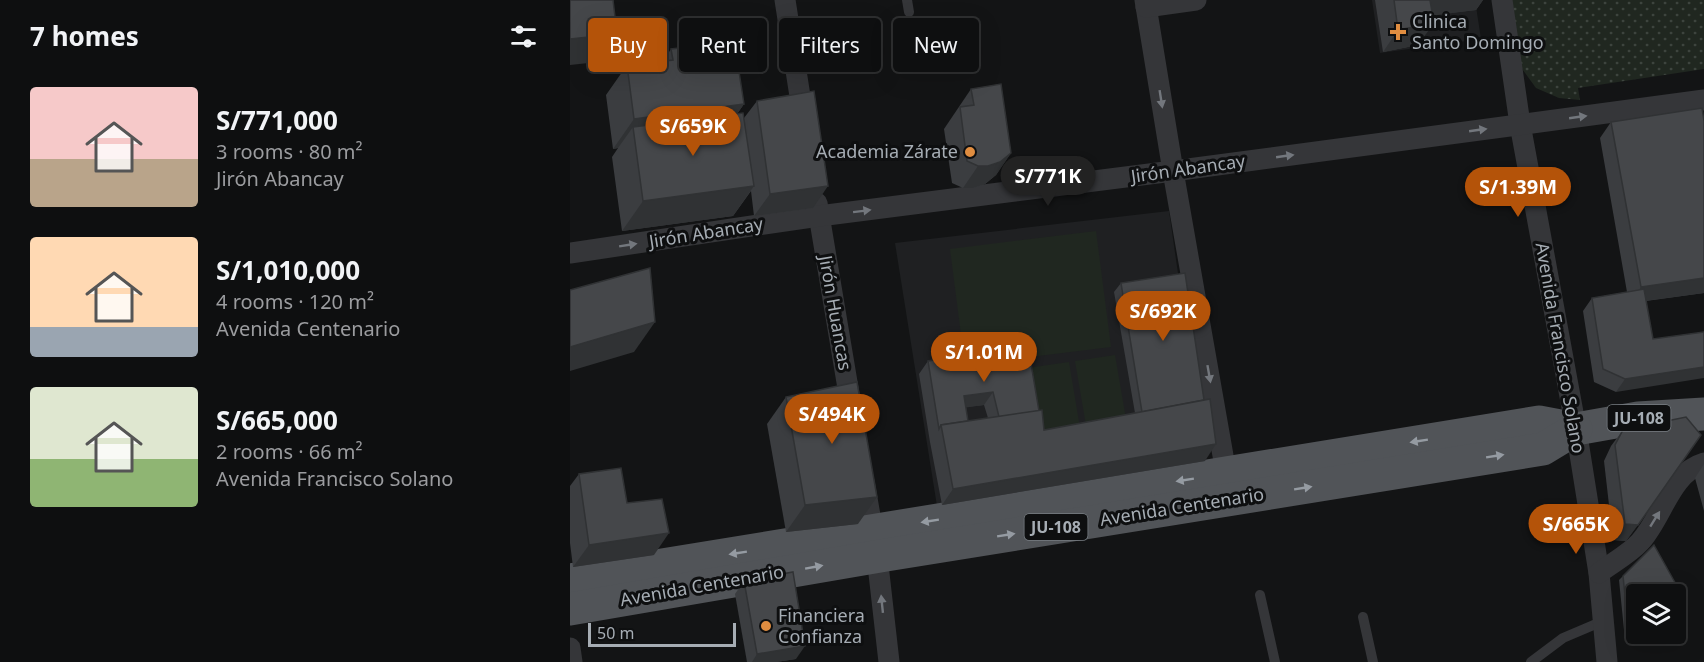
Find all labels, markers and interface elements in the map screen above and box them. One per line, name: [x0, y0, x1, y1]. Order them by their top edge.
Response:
place label: Clinica Santo Domingo: [1412, 9, 1544, 54]
text: 7 homes: [30, 18, 139, 54]
chip: Buy: [588, 18, 667, 72]
chip: Rent: [679, 18, 767, 72]
chip: Filters: [779, 18, 881, 72]
chip: New: [893, 18, 979, 72]
icon: filters: [507, 20, 540, 53]
marker: Clinica Santo Domingo: [1389, 23, 1407, 41]
one-way arrow: [1157, 90, 1166, 109]
text: S/771,000: [216, 102, 338, 138]
pin: S/659K: [644, 106, 742, 157]
icon: home: [78, 111, 150, 183]
text: S/659K: [660, 112, 726, 139]
one-way arrow: [1569, 112, 1588, 121]
one-way arrow: [1469, 125, 1488, 135]
text: 3 rooms · 80 m²: [216, 138, 363, 165]
place label: Academia Zárate: [816, 139, 958, 163]
marker: Academia Zárate: [963, 145, 977, 159]
street label: Jirón Abancay: [1127, 148, 1247, 188]
one-way arrow: [1275, 152, 1294, 161]
pin: S/771K: [999, 156, 1097, 207]
text: S/771K: [1015, 162, 1081, 189]
text: Jirón Abancay: [216, 165, 344, 192]
pin: S/1.39M: [1463, 167, 1573, 218]
text: S/1.39M: [1479, 173, 1557, 200]
one-way arrow: [853, 206, 872, 215]
street label: Jirón Abancay: [645, 211, 765, 253]
one-way arrow: [618, 240, 637, 249]
street label: Avenida Francisco Solano: [1531, 241, 1591, 455]
street label: Jirón Huancas: [814, 251, 858, 372]
text: S/1,010,000: [216, 252, 360, 288]
icon: home: [78, 261, 150, 333]
text: 4 rooms · 120 m²: [216, 288, 374, 315]
pin: S/692K: [1114, 291, 1212, 342]
text: S/692K: [1130, 297, 1196, 324]
text: Avenida Centenario: [216, 315, 400, 342]
pin: S/1.01M: [929, 332, 1039, 383]
text: S/1.01M: [945, 338, 1023, 365]
one-way arrow: [1205, 365, 1214, 384]
pin: S/494K: [783, 394, 881, 445]
text: S/494K: [799, 400, 865, 427]
text: S/665,000: [216, 402, 338, 438]
road number: JU-108: [1608, 405, 1670, 431]
icon: home: [78, 411, 150, 483]
one-way arrow: [1409, 437, 1428, 446]
text: 2 rooms · 66 m²: [216, 438, 363, 465]
one-way arrow: [1486, 452, 1505, 461]
text: Avenida Francisco Solano: [216, 465, 453, 492]
one-way arrow: [1175, 475, 1194, 484]
street label: Avenida Centenario: [1098, 481, 1266, 531]
one-way arrow: [1293, 483, 1312, 492]
pin: S/665K: [1527, 504, 1625, 555]
text: S/665K: [1543, 510, 1609, 537]
one-way arrow: [1649, 511, 1661, 527]
road number: JU-108: [1024, 514, 1088, 540]
one-way arrow: [921, 517, 940, 526]
one-way arrow: [997, 531, 1016, 540]
one-way arrow: [728, 548, 747, 557]
street label: Avenida Centenario: [618, 559, 786, 611]
one-way arrow: [805, 562, 824, 571]
map controls: [1626, 584, 1686, 644]
button: layers: [1626, 584, 1686, 644]
one-way arrow: [877, 594, 887, 613]
place label: Financiera Confianza: [778, 603, 865, 648]
marker: Financiera Confianza: [759, 619, 773, 633]
scale bar: [588, 620, 736, 648]
text: 50 m: [597, 622, 634, 644]

